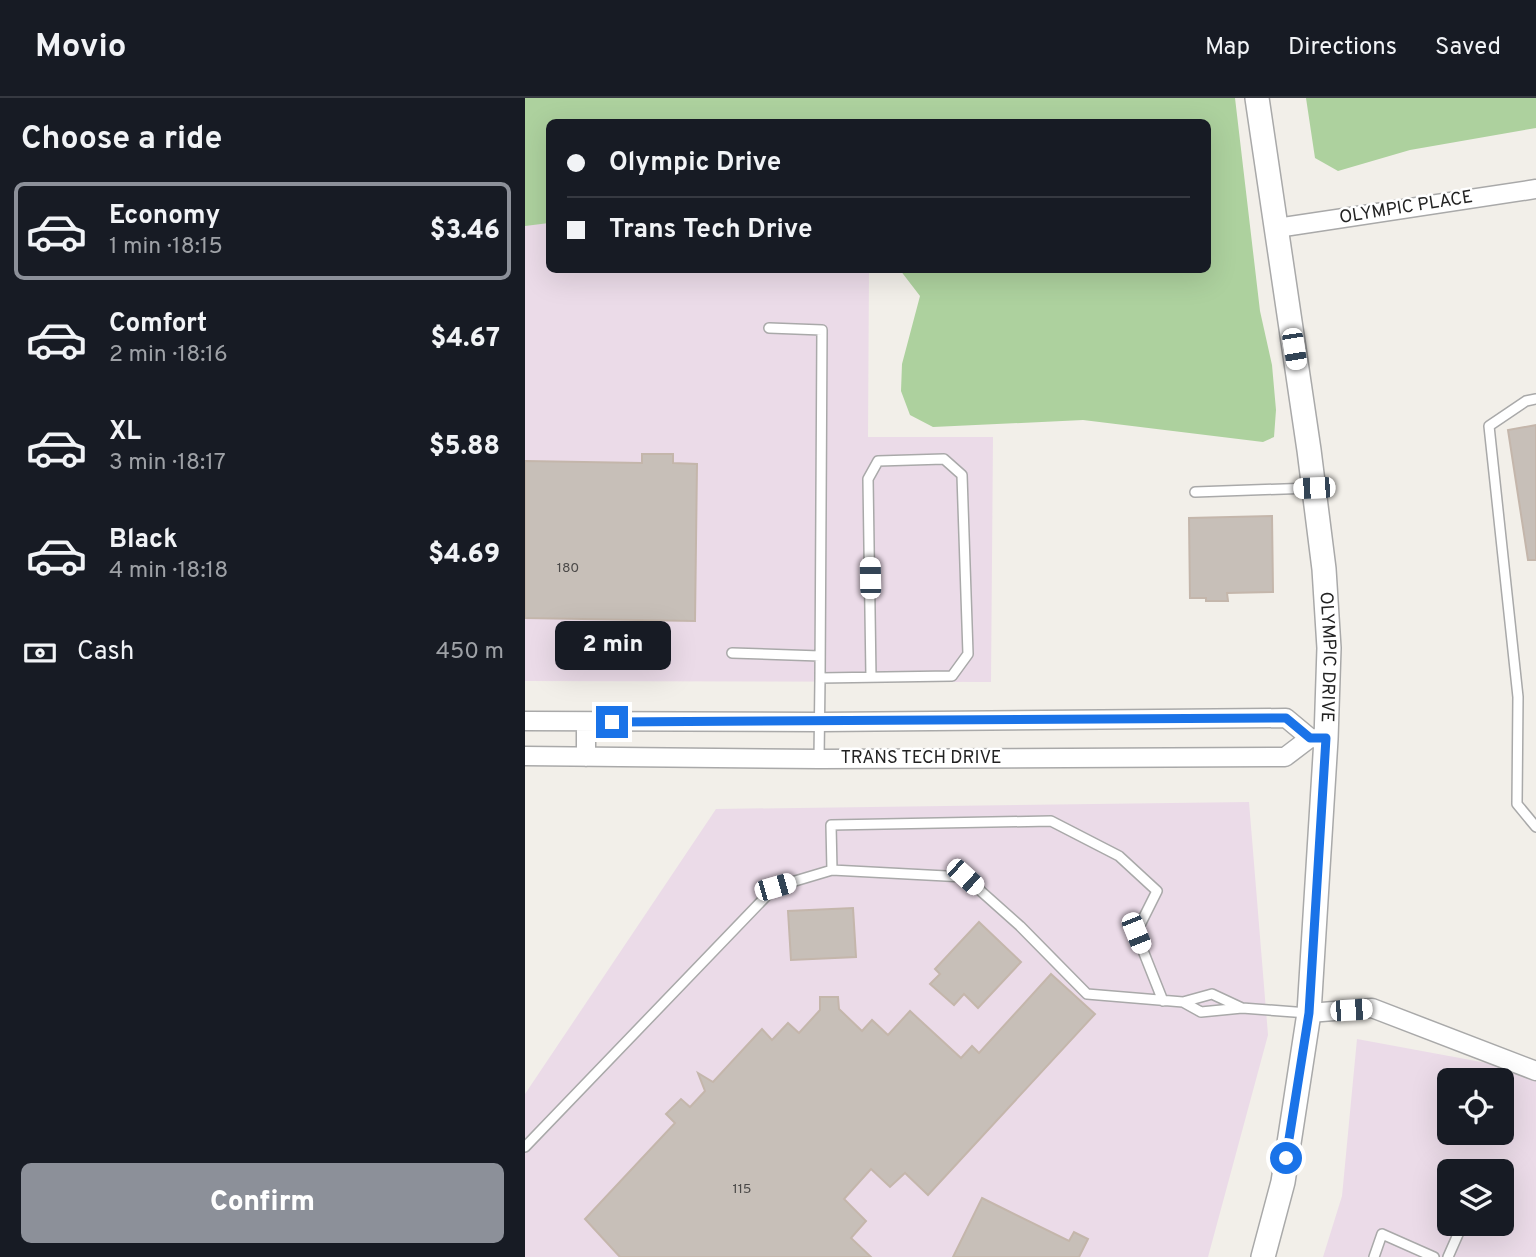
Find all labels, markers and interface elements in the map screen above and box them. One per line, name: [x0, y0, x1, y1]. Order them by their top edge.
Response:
text: Movio: [35, 27, 126, 69]
text: Map: [1205, 33, 1250, 63]
text: Directions: [1288, 33, 1397, 63]
text: Saved: [1435, 33, 1501, 63]
text: Choose a ride: [21, 120, 222, 160]
text: Olympic Drive: [609, 147, 781, 180]
street label: OLYMPIC PLACE: [1338, 186, 1474, 230]
icon: car: [25, 200, 88, 263]
text: Economy: [109, 200, 220, 233]
text: Trans Tech Drive: [609, 214, 812, 247]
text: $3.46: [430, 215, 500, 248]
text: 1 min · 18:15: [109, 233, 223, 262]
icon: car: [25, 308, 88, 371]
text: Comfort: [109, 308, 207, 341]
text: $4.67: [430, 323, 500, 356]
car: [1281, 327, 1308, 371]
text: 2 min · 18:16: [109, 341, 228, 370]
icon: car: [25, 416, 88, 479]
text: XL: [109, 416, 141, 449]
text: $5.88: [429, 431, 500, 464]
text: 3 min · 18:17: [109, 449, 226, 478]
car: [1293, 477, 1336, 499]
icon: car: [25, 524, 88, 587]
text: Black: [109, 524, 178, 557]
text: $4.69: [428, 539, 500, 572]
text: 4 min · 18:18: [109, 557, 228, 586]
car: [860, 557, 881, 599]
house number: 180: [557, 560, 579, 577]
street label: OLYMPIC DRIVE: [1314, 591, 1341, 723]
callout: 2 min: [554, 620, 670, 670]
text: 2 min: [583, 631, 643, 660]
icon: cash: [21, 634, 59, 672]
text: Cash: [77, 636, 134, 669]
text: 450 m: [436, 638, 504, 667]
route end: [596, 706, 628, 738]
street label: TRANS TECH DRIVE: [840, 747, 1002, 770]
car: [943, 855, 988, 899]
car: [752, 871, 799, 903]
car: [1119, 910, 1154, 956]
car: [1330, 998, 1373, 1022]
map controls: [1437, 1068, 1514, 1236]
button: locate: [1437, 1068, 1514, 1145]
route start: [1270, 1142, 1302, 1174]
button: layers: [1437, 1159, 1514, 1236]
button: Confirm: [21, 1163, 504, 1243]
house number: 115: [732, 1181, 752, 1198]

